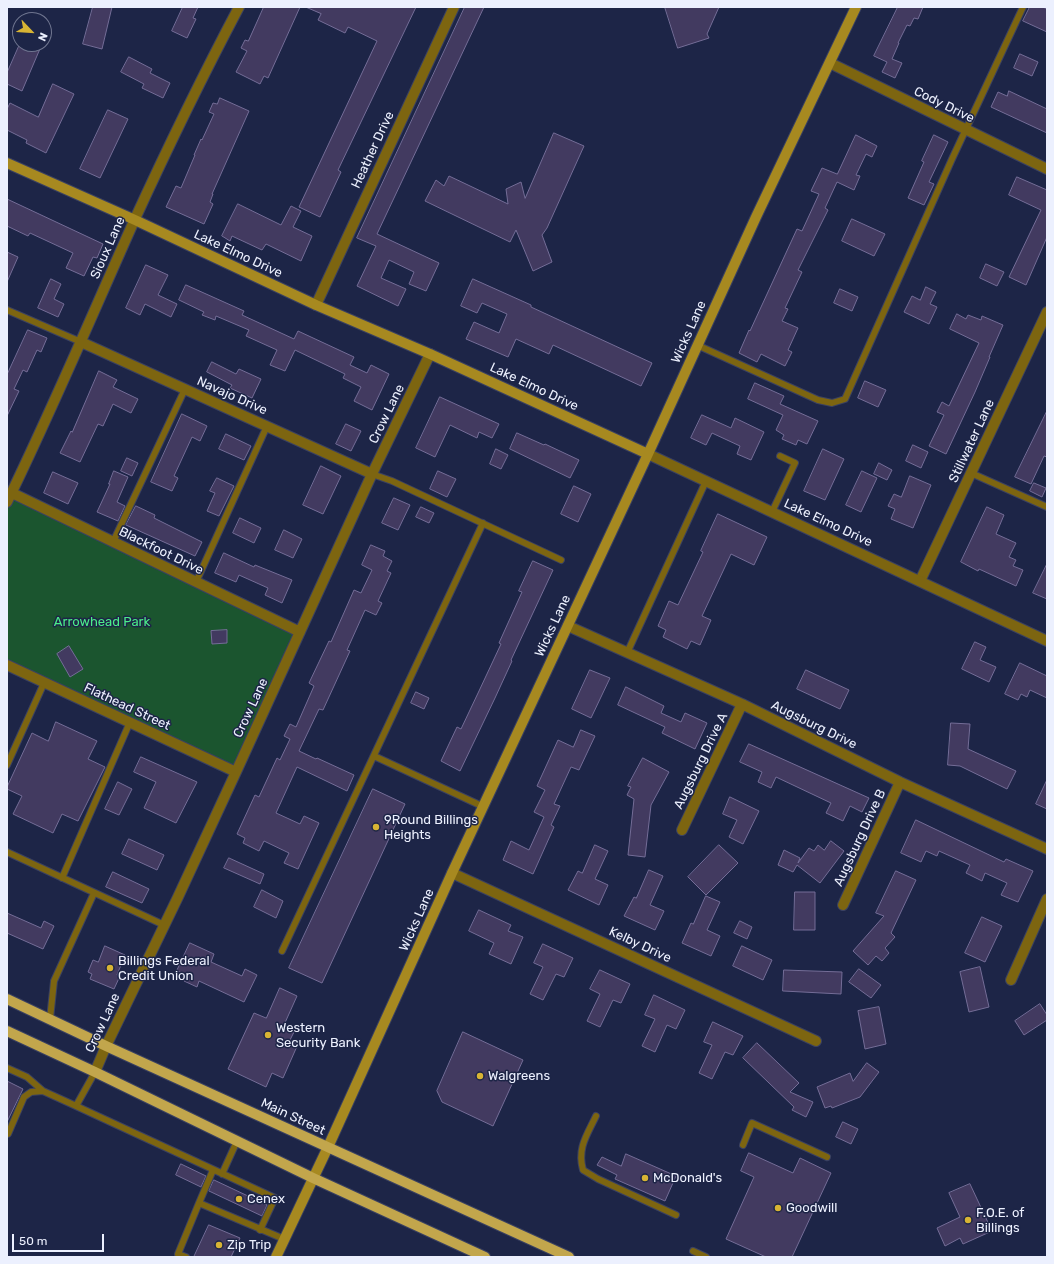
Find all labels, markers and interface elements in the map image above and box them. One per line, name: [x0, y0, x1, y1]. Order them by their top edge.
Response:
north arrow: [12, 12, 52, 52]
text: N: [35, 31, 50, 43]
street label: Cody Drive: [911, 84, 977, 126]
street label: Heather Drive: [348, 109, 398, 191]
street label: Sioux Lane: [87, 215, 129, 281]
street label: Lake Elmo Drive: [191, 227, 285, 281]
street label: Wicks Lane: [668, 298, 710, 366]
street label: Lake Elmo Drive: [487, 360, 581, 414]
street label: Navajo Drive: [194, 374, 270, 418]
street label: Crow Lane: [366, 382, 408, 446]
street label: Stillwater Lane: [946, 397, 998, 485]
street label: Lake Elmo Drive: [781, 496, 875, 550]
street label: Blackfoot Drive: [116, 524, 206, 578]
street label: Wicks Lane: [532, 592, 574, 660]
park label: Arrowhead Park: [54, 614, 150, 630]
street label: Crow Lane: [230, 676, 272, 740]
street label: Flathead Street: [81, 680, 173, 734]
street label: Augsburg Drive: [769, 698, 859, 752]
street label: Augsburg Drive A: [671, 710, 731, 812]
street label: Augsburg Drive B: [831, 787, 889, 889]
place label: 9Round Billings Heights: [384, 812, 478, 843]
marker: 9Round Billings Heights: [371, 822, 381, 832]
street label: Wicks Lane: [396, 886, 438, 954]
street label: Kelby Drive: [606, 924, 674, 966]
place label: Billings Federal Credit Union: [118, 953, 210, 984]
marker: Billings Federal Credit Union: [105, 963, 115, 973]
street label: Crow Lane: [82, 991, 124, 1055]
place label: Western Security Bank: [276, 1020, 360, 1051]
marker: Western Security Bank: [263, 1030, 273, 1040]
place label: Walgreens: [488, 1068, 550, 1084]
marker: Walgreens: [475, 1071, 485, 1081]
street label: Main Street: [258, 1095, 328, 1139]
place label: McDonald's: [653, 1170, 722, 1186]
marker: McDonald's: [640, 1173, 650, 1183]
place label: Cenex: [247, 1191, 285, 1207]
marker: Cenex: [234, 1194, 244, 1204]
place label: Goodwill: [786, 1200, 837, 1216]
marker: Goodwill: [773, 1203, 783, 1213]
place label: F.O.E. of Billings: [976, 1205, 1024, 1236]
marker: F.O.E. of Billings: [963, 1215, 973, 1225]
scale bar: [14, 1226, 106, 1252]
text: 50 m: [19, 1234, 47, 1248]
place label: Zip Trip: [227, 1237, 271, 1253]
marker: Zip Trip: [214, 1240, 224, 1250]

